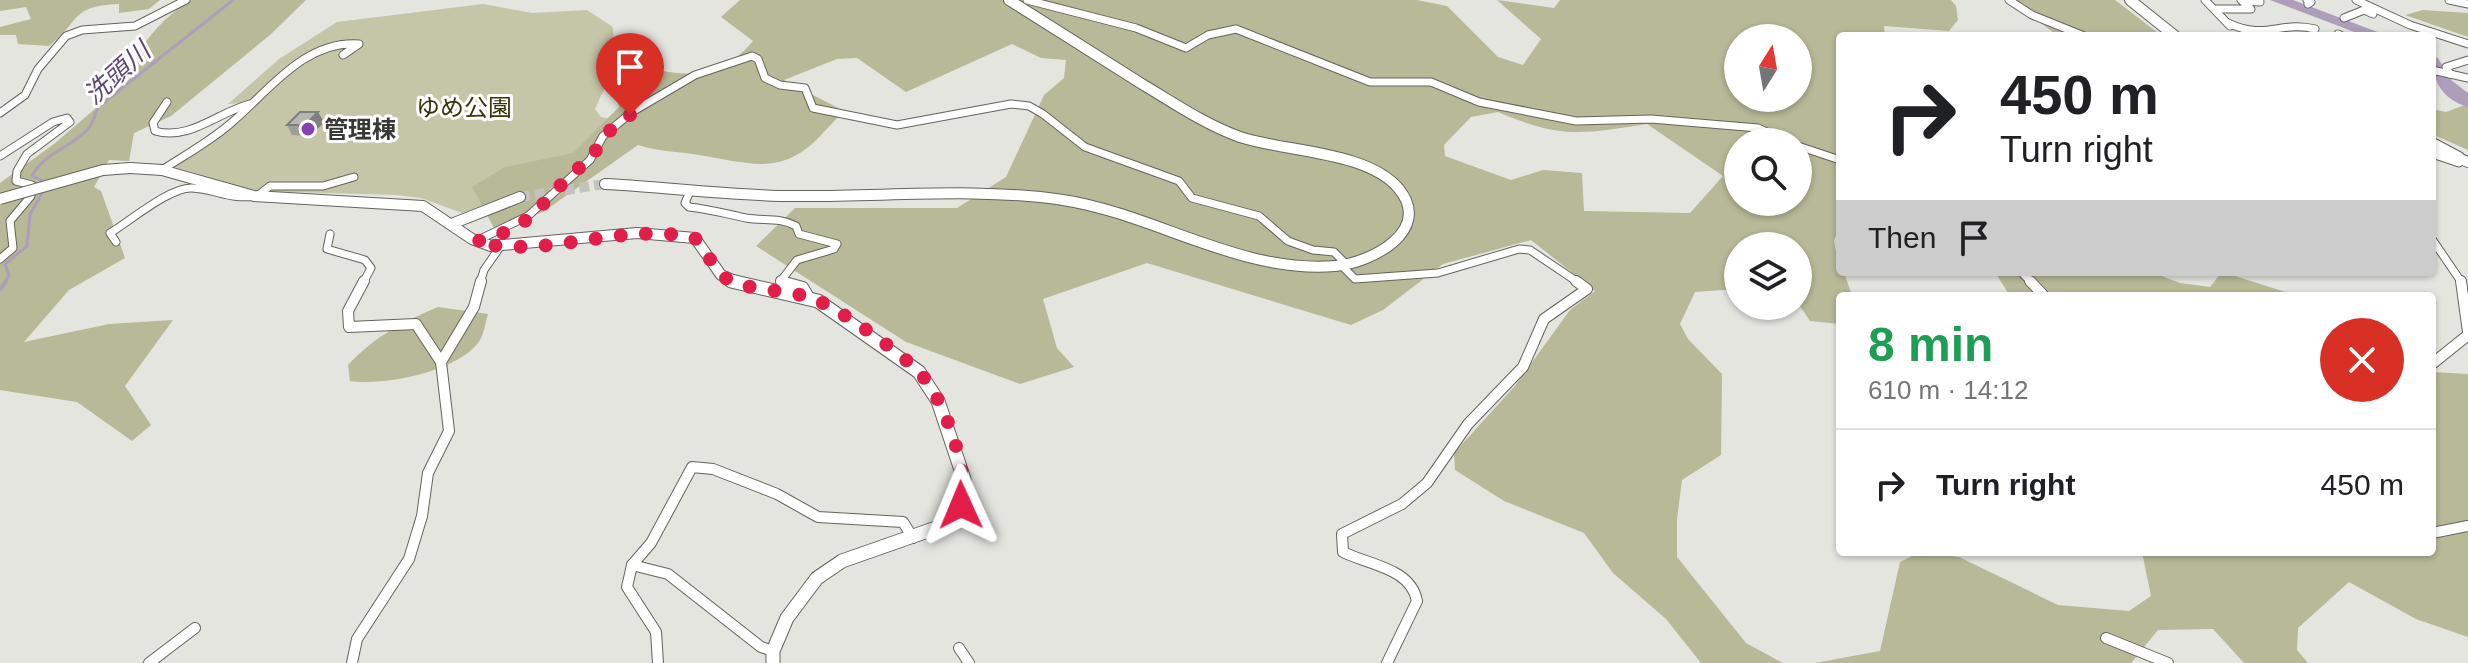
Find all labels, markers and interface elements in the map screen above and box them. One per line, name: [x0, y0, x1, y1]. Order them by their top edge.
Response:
north arrow: [1724, 24, 1812, 112]
map controls: [1724, 24, 1812, 320]
pin: [596, 33, 664, 115]
water label: 洗頭川: [78, 34, 158, 110]
icon: arrive: [608, 45, 652, 89]
text: 450 m: [2000, 63, 2159, 126]
icon: right: [1868, 64, 1972, 168]
park label: ゆめ公園: [416, 94, 512, 121]
place label: 管理棟: [324, 116, 396, 143]
marker: 管理棟: [299, 120, 317, 138]
button: search: [1724, 128, 1812, 216]
text: Turn right: [2000, 129, 2153, 170]
icon: arrive: [1952, 216, 1996, 260]
text: Then: [1868, 221, 1936, 254]
button: layers: [1724, 232, 1812, 320]
text: 8 min: [1868, 318, 1993, 371]
button: close: [2320, 318, 2404, 402]
text: 610 m · 14:12: [1868, 375, 2028, 405]
position arrow: [919, 463, 1003, 547]
icon: right: [1868, 463, 1912, 507]
text: Turn right: [1936, 468, 2075, 501]
text: 450 m: [2321, 468, 2404, 501]

